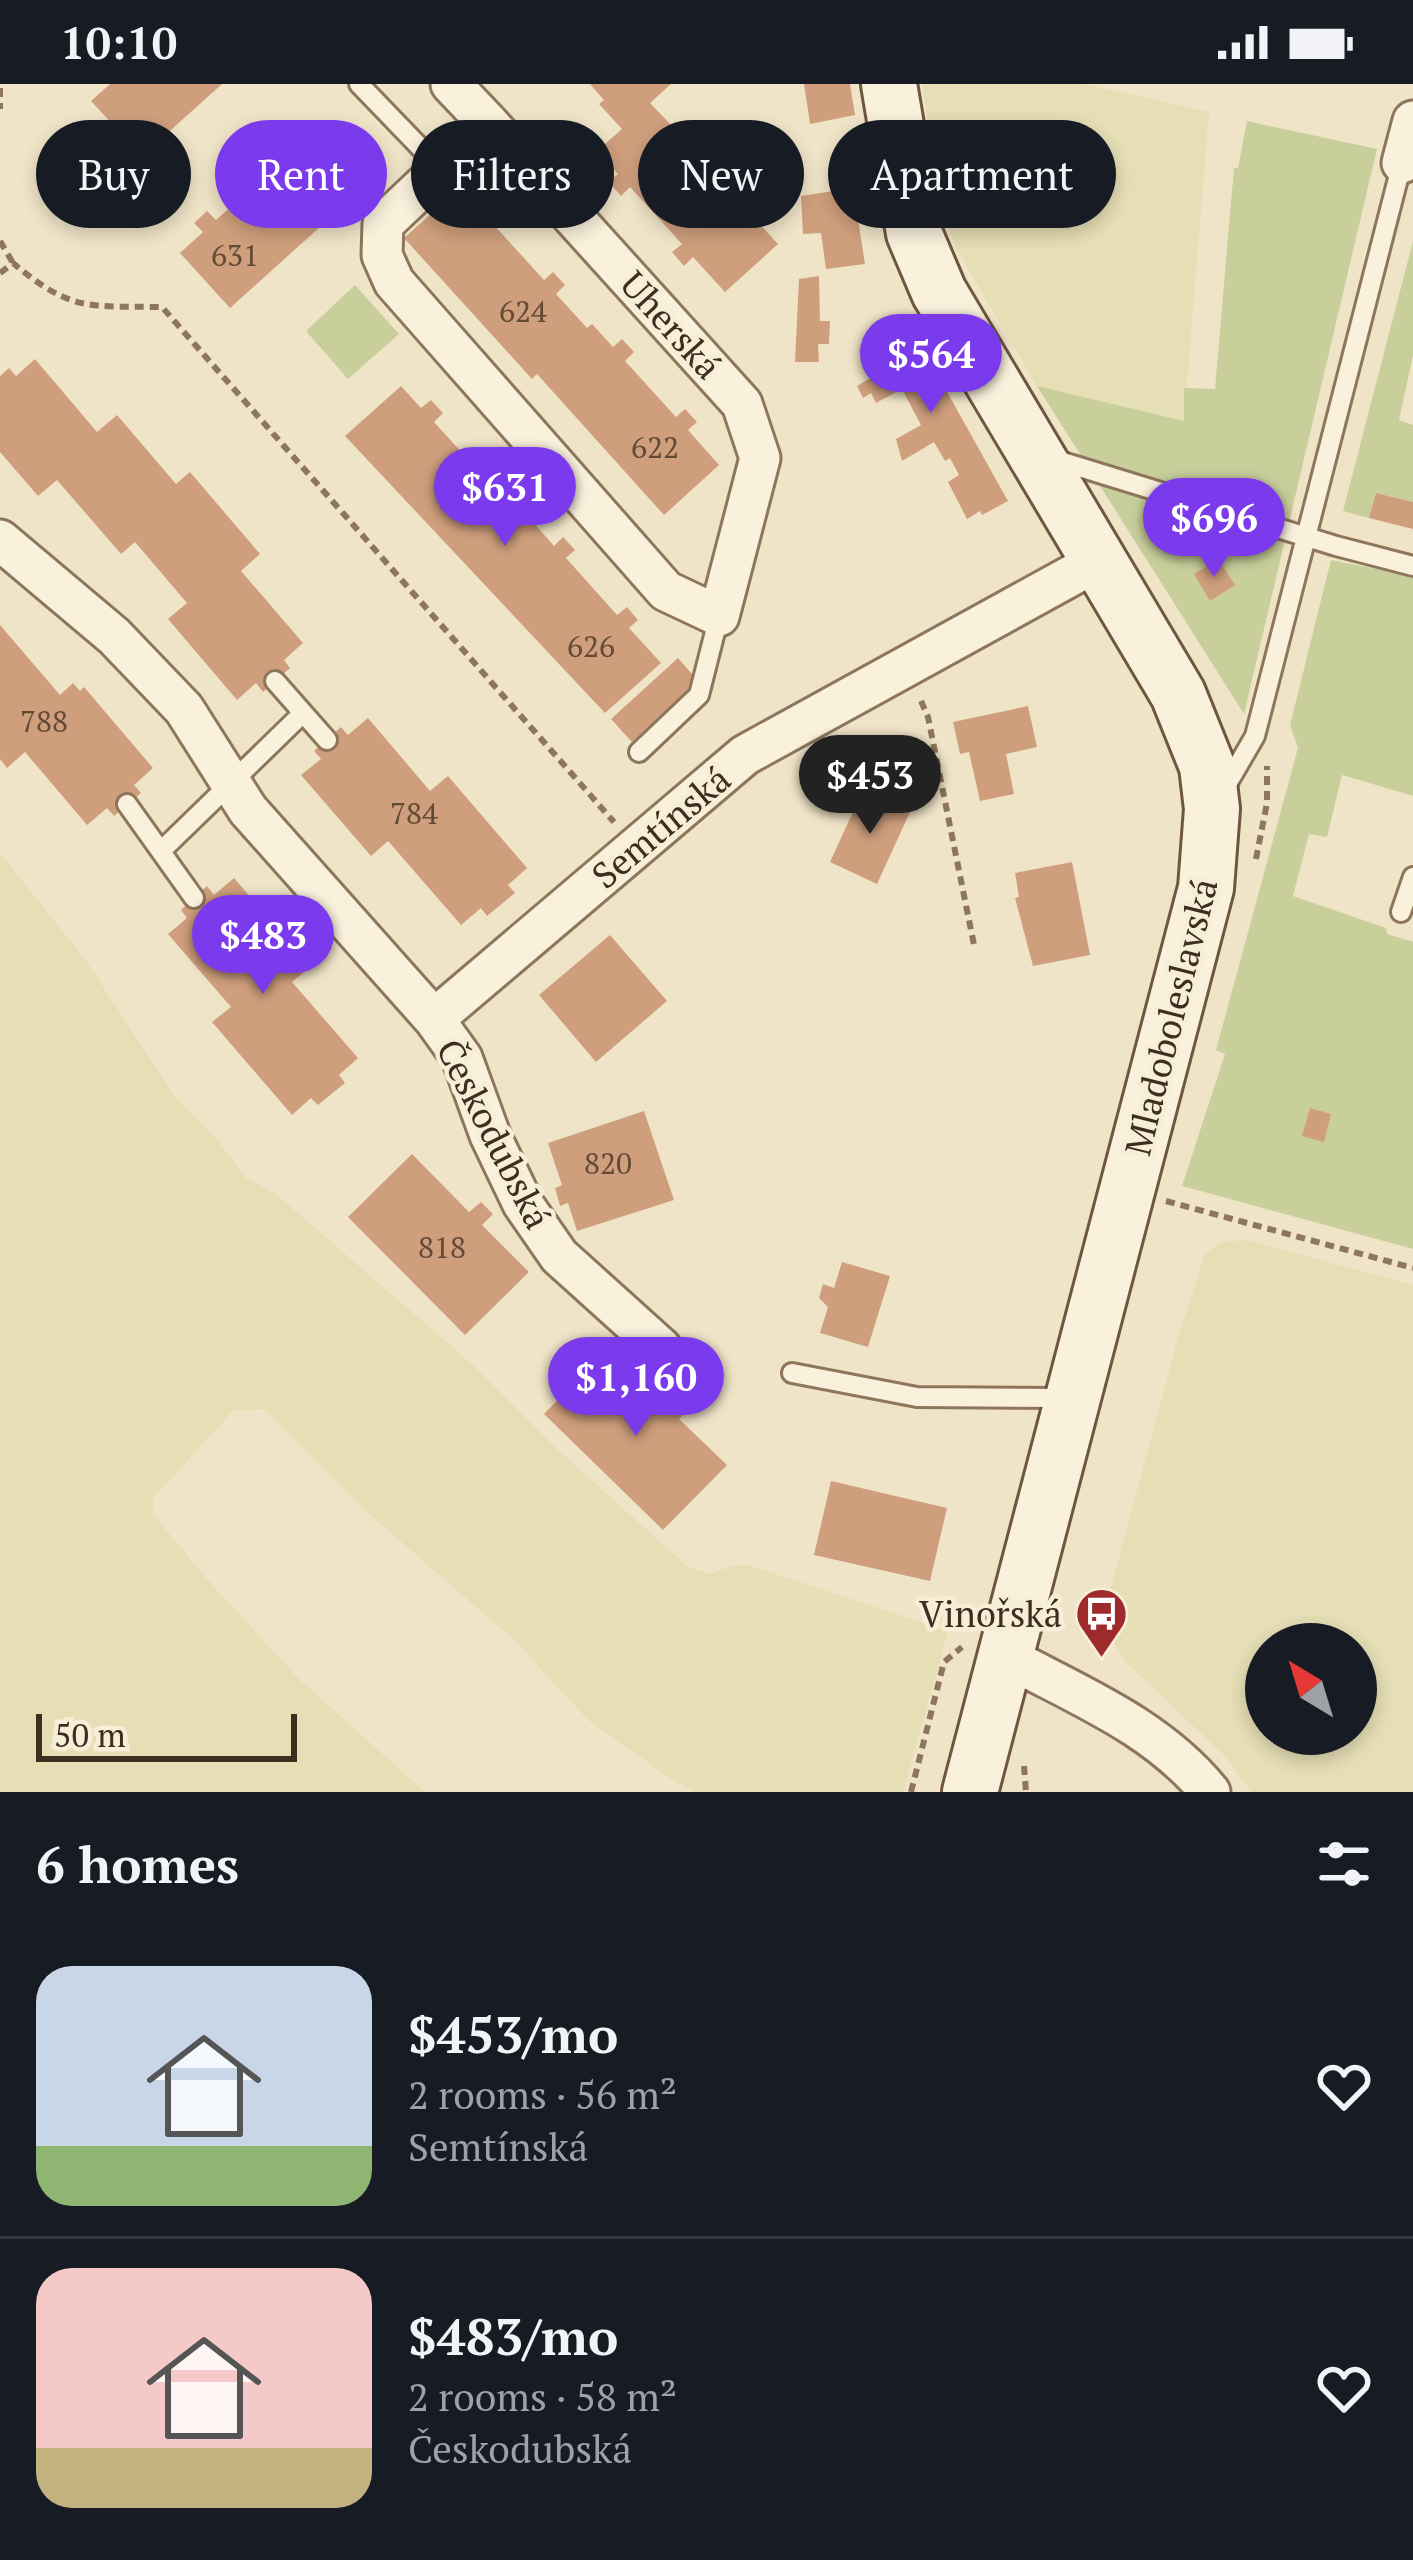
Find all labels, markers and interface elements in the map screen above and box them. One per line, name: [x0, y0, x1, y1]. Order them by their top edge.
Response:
text: 10:10: [60, 12, 177, 72]
chip: Buy: [36, 120, 191, 228]
chip: Rent: [215, 120, 387, 228]
chip: Filters: [411, 120, 614, 228]
chip: New: [638, 120, 804, 228]
chip: Apartment: [828, 120, 1116, 228]
house number: 631: [211, 235, 259, 275]
street label: Uherská: [611, 261, 732, 389]
house number: 624: [499, 291, 547, 331]
pin: $564: [860, 314, 1002, 416]
text: $564: [887, 327, 975, 379]
house number: 622: [631, 427, 679, 467]
pin: $631: [434, 447, 576, 549]
text: $631: [461, 460, 549, 512]
pin: $696: [1143, 478, 1285, 580]
text: $696: [1170, 491, 1258, 543]
house number: 626: [567, 626, 615, 666]
house number: 788: [20, 701, 68, 741]
pin: $453: [799, 735, 941, 837]
text: $453: [826, 748, 914, 800]
street label: Semtínská: [582, 755, 740, 898]
house number: 784: [390, 793, 438, 833]
street label: Mladoboleslavská: [1113, 874, 1228, 1160]
pin: $483: [192, 895, 334, 997]
text: $483: [219, 908, 307, 960]
street label: Českodubská: [427, 1031, 562, 1237]
house number: 820: [584, 1143, 632, 1183]
house number: 818: [418, 1227, 466, 1267]
pin: $1,160: [538, 1337, 734, 1439]
text: $1,160: [575, 1350, 697, 1402]
bus stop icon: Vinořská: [1073, 1586, 1129, 1660]
place label: Vinořská: [919, 1590, 1062, 1637]
north arrow: [1245, 1623, 1377, 1755]
map controls: [1245, 1623, 1377, 1755]
scale bar: [36, 1708, 297, 1761]
text: 50 m: [54, 1713, 126, 1756]
text: 6 homes: [36, 1830, 239, 1898]
icon: filters: [1311, 1831, 1377, 1897]
text: $453/mo: [408, 2000, 618, 2068]
icon: home: [132, 2014, 276, 2158]
icon: heart: [1311, 2053, 1377, 2119]
text: 2 rooms · 56 m²: [408, 2068, 677, 2120]
text: Semtínská: [408, 2120, 588, 2172]
text: $483/mo: [408, 2302, 618, 2370]
icon: home: [132, 2316, 276, 2460]
icon: heart: [1311, 2355, 1377, 2421]
text: 2 rooms · 58 m²: [408, 2370, 677, 2422]
text: Českodubská: [408, 2422, 632, 2474]

